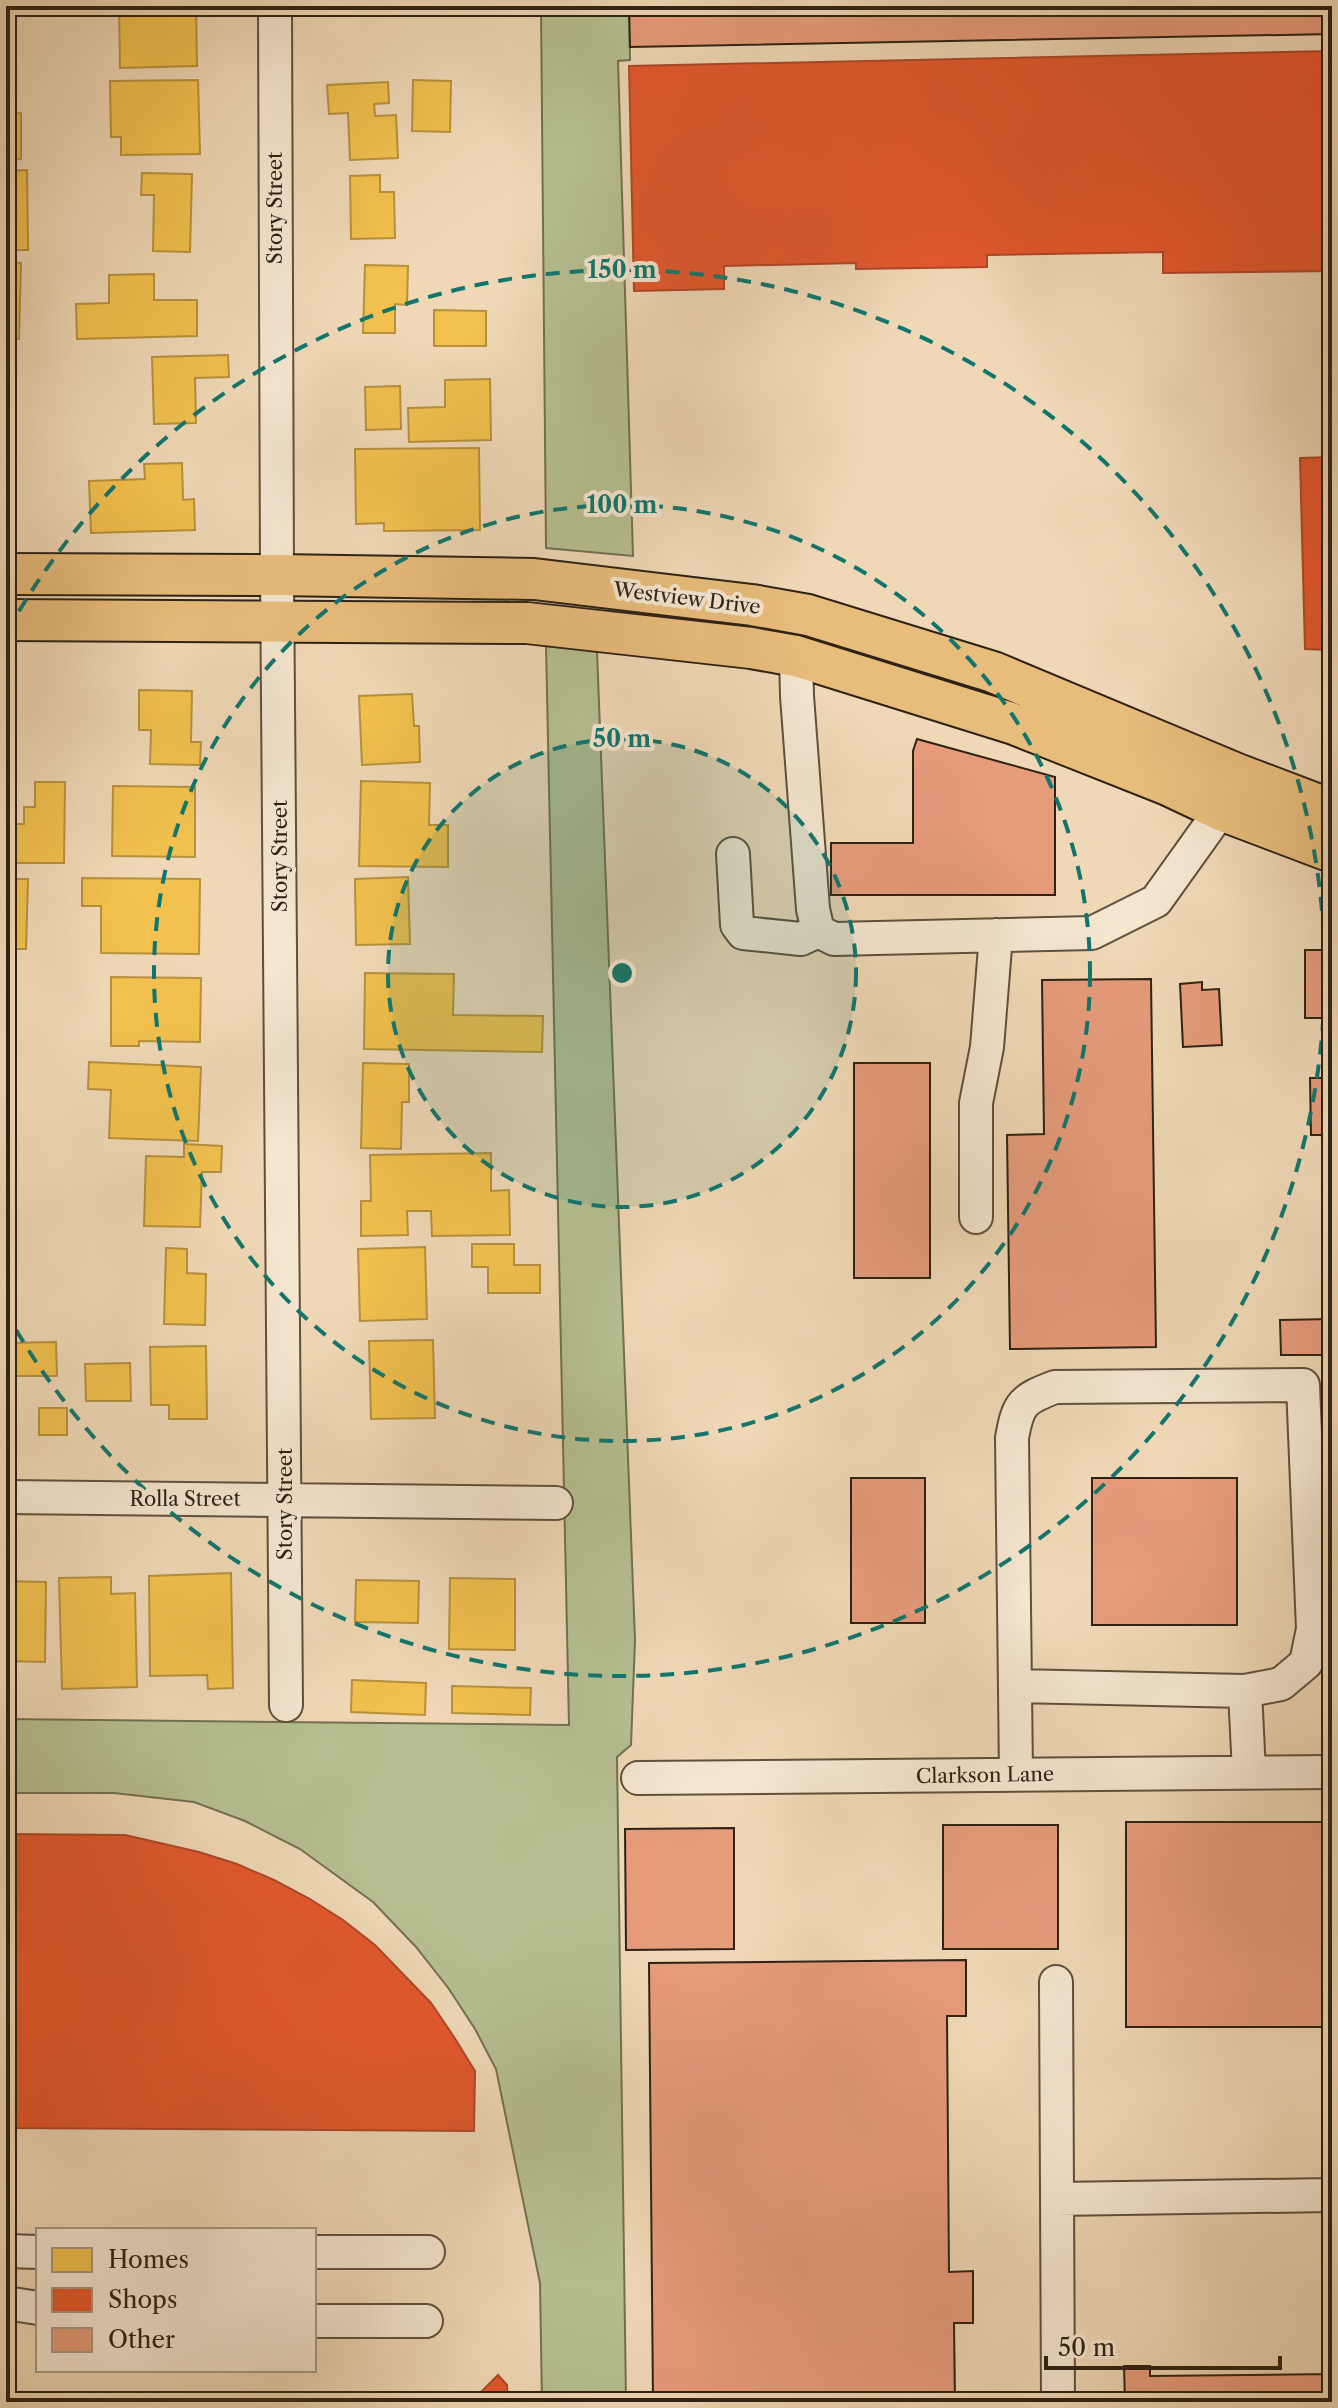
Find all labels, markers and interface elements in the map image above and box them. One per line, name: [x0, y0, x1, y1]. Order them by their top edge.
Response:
street label: Story Street: [263, 152, 287, 264]
text: 150 m: [587, 255, 657, 284]
text: 100 m: [586, 490, 658, 519]
street label: Westview Drive: [611, 577, 762, 619]
text: 50 m: [593, 724, 651, 753]
street label: Story Street: [268, 800, 292, 912]
centre of rings: [608, 959, 636, 987]
street label: Story Street: [273, 1448, 297, 1560]
street label: Rolla Street: [130, 1487, 240, 1511]
street label: Clarkson Lane: [916, 1762, 1054, 1788]
legend: [36, 2228, 316, 2372]
text: Homes: [108, 2245, 189, 2274]
text: Shops: [108, 2285, 177, 2314]
scale bar: [1046, 2320, 1280, 2370]
text: Other: [108, 2325, 175, 2354]
text: 50 m: [1058, 2333, 1115, 2362]

